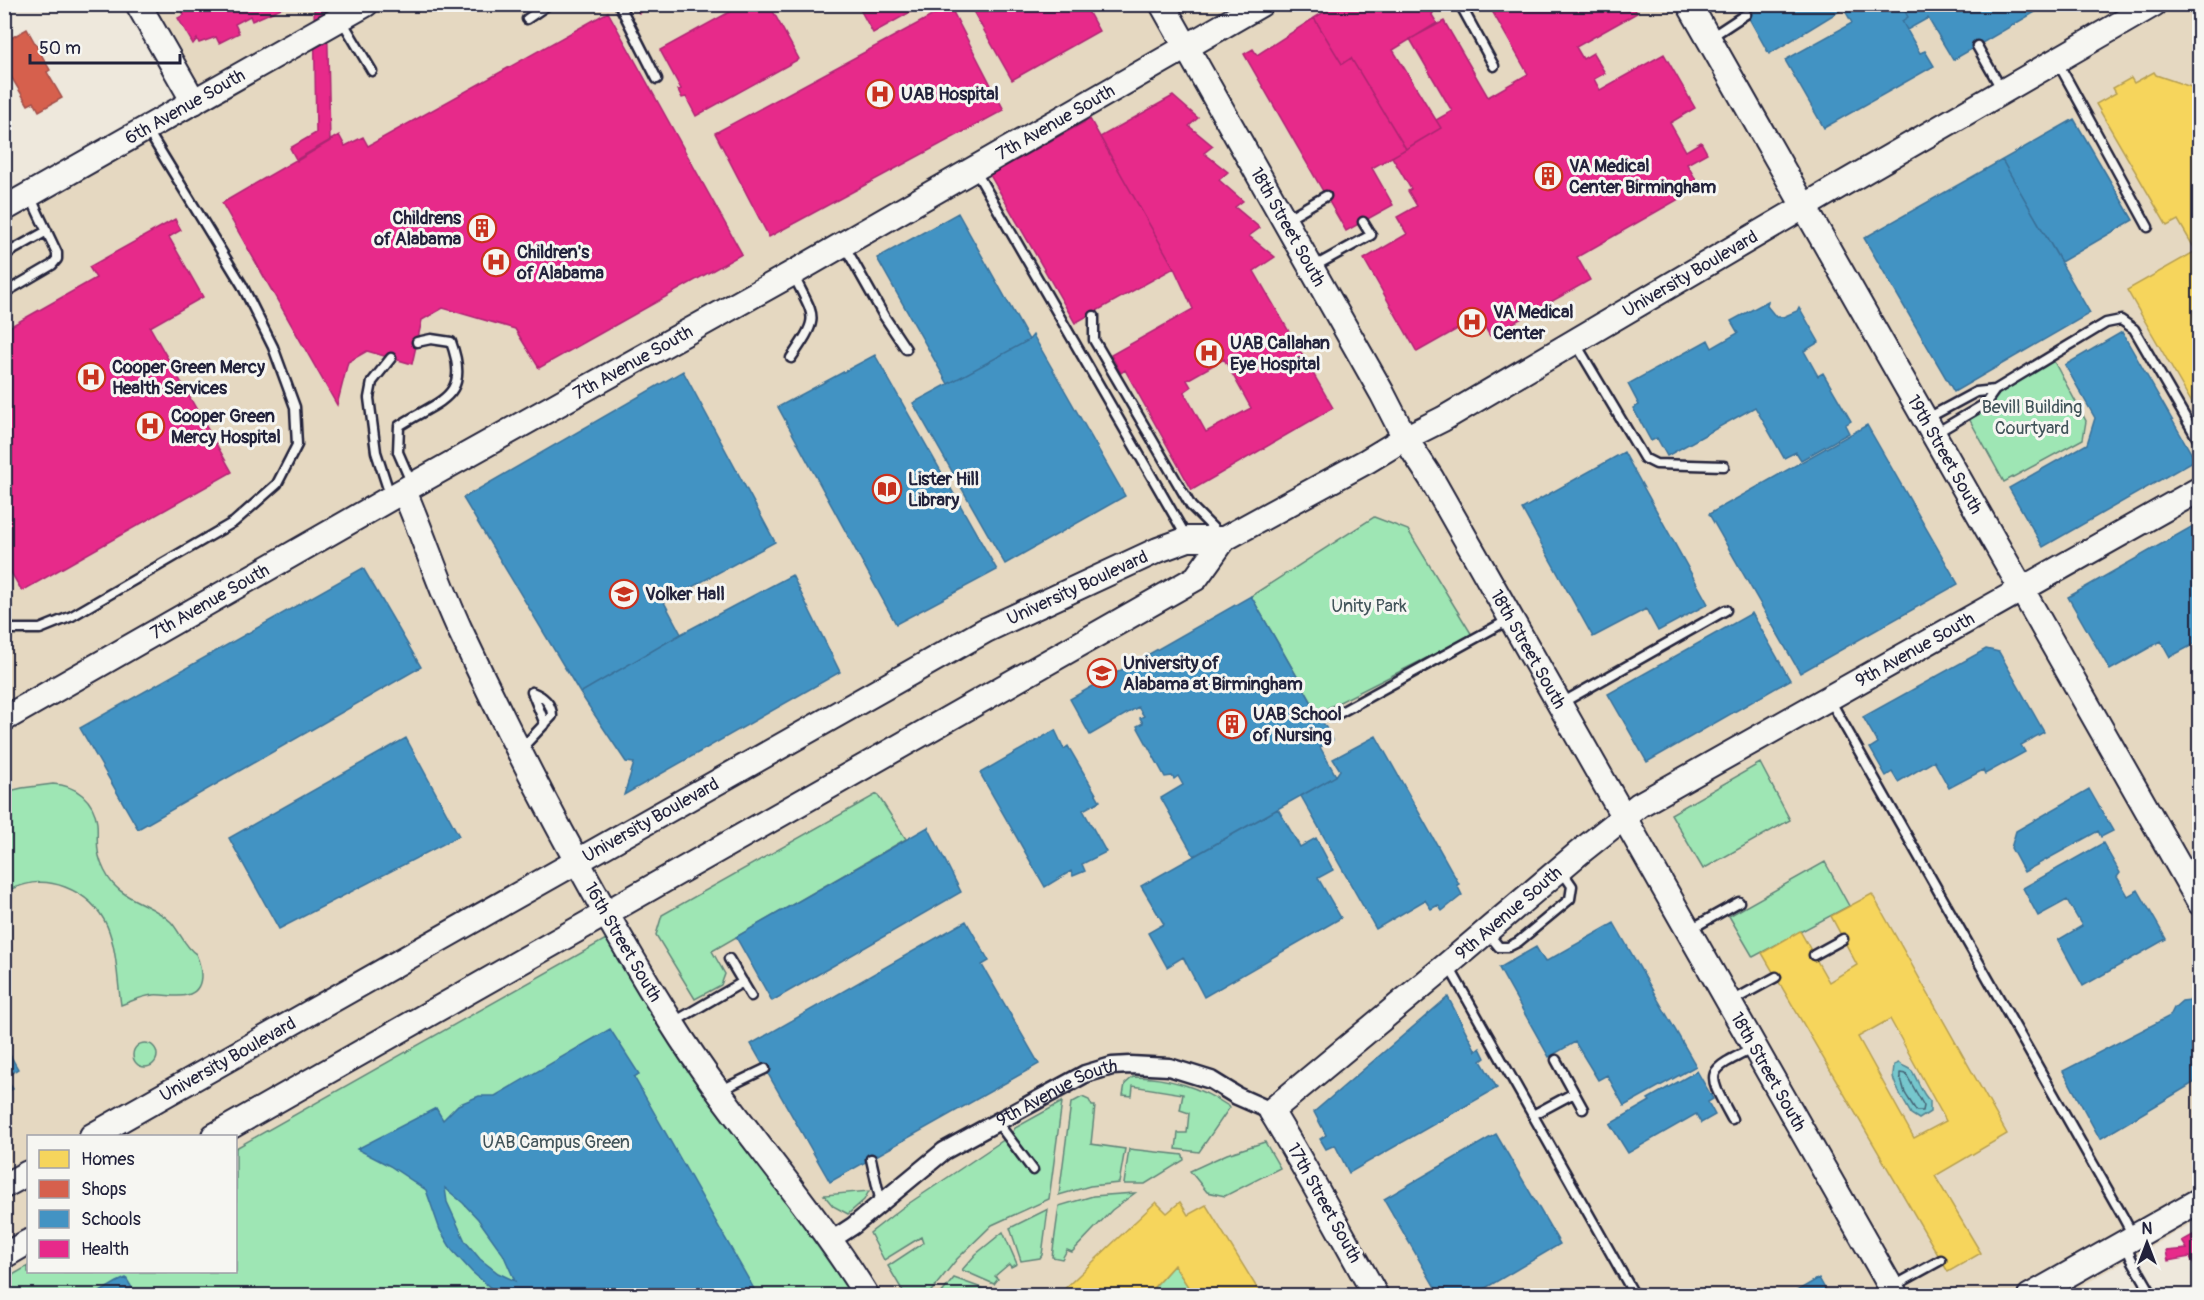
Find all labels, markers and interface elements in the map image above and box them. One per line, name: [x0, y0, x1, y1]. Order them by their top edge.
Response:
scale bar: [30, 27, 180, 65]
text: 50 m: [39, 37, 81, 60]
street label: 6th Avenue South: [121, 63, 249, 150]
hospital icon: UAB Hospital: [864, 78, 896, 110]
street label: 7th Avenue South: [992, 79, 1119, 165]
place label: UAB Hospital: [901, 83, 999, 106]
place label: VA Medical Center Birmingham: [1569, 155, 1716, 199]
building icon: VA Medical Center Birmingham: [1532, 160, 1564, 192]
street label: 18th Street South: [1245, 163, 1331, 291]
place label: Childrens of Alabama: [373, 207, 462, 251]
building icon: Childrens of Alabama: [466, 212, 498, 244]
street label: University Boulevard: [1618, 225, 1762, 322]
place label: Children's of Alabama: [516, 241, 604, 285]
hospital icon: Children's of Alabama: [480, 246, 512, 278]
place label: VA Medical Center: [1493, 301, 1574, 345]
hospital icon: VA Medical Center: [1456, 306, 1488, 338]
street label: 7th Avenue South: [569, 320, 697, 405]
place label: UAB Callahan Eye Hospital: [1230, 332, 1330, 376]
hospital icon: UAB Callahan Eye Hospital: [1193, 337, 1225, 369]
place label: Cooper Green Mercy Health Services: [112, 356, 265, 400]
hospital icon: Cooper Green Mercy Health Services: [75, 361, 107, 393]
street label: 19th Street South: [1902, 391, 1988, 518]
park label: Bevill Building Courtyard: [1982, 396, 2082, 440]
place label: Cooper Green Mercy Hospital: [171, 405, 281, 449]
hospital icon: Cooper Green Mercy Hospital: [134, 410, 166, 442]
place label: Lister Hill Library: [908, 468, 979, 512]
library icon: Lister Hill Library: [871, 473, 903, 505]
street label: University Boulevard: [1003, 545, 1152, 630]
street label: 7th Avenue South: [146, 558, 273, 644]
school or university icon: Volker Hall: [608, 578, 640, 610]
place label: Volker Hall: [645, 583, 725, 606]
street label: 18th Street South: [1485, 585, 1571, 713]
park label: Unity Park: [1331, 595, 1407, 618]
street label: 9th Avenue South: [1851, 607, 1979, 692]
place label: University of Alabama at Birmingham: [1123, 652, 1303, 696]
school or university icon: University of Alabama at Birmingham: [1086, 657, 1118, 689]
place label: UAB School of Nursing: [1252, 703, 1342, 747]
building icon: UAB School of Nursing: [1216, 708, 1248, 740]
street label: University Boulevard: [579, 772, 723, 867]
street label: 9th Avenue South: [1450, 861, 1567, 965]
street label: 16th Street South: [579, 878, 667, 1006]
street label: 18th Street South: [1725, 1008, 1811, 1135]
street label: University Boulevard: [156, 1011, 300, 1107]
street label: 9th Avenue South: [992, 1054, 1118, 1132]
park label: UAB Campus Green: [482, 1131, 630, 1154]
legend: [27, 1135, 237, 1273]
street label: 17th Street South: [1282, 1139, 1366, 1267]
text: Homes: [81, 1148, 134, 1171]
text: Shops: [81, 1178, 126, 1201]
text: Schools: [81, 1208, 141, 1231]
north arrow: [2117, 1213, 2177, 1273]
text: N: [2142, 1219, 2153, 1239]
text: Health: [81, 1238, 129, 1261]

